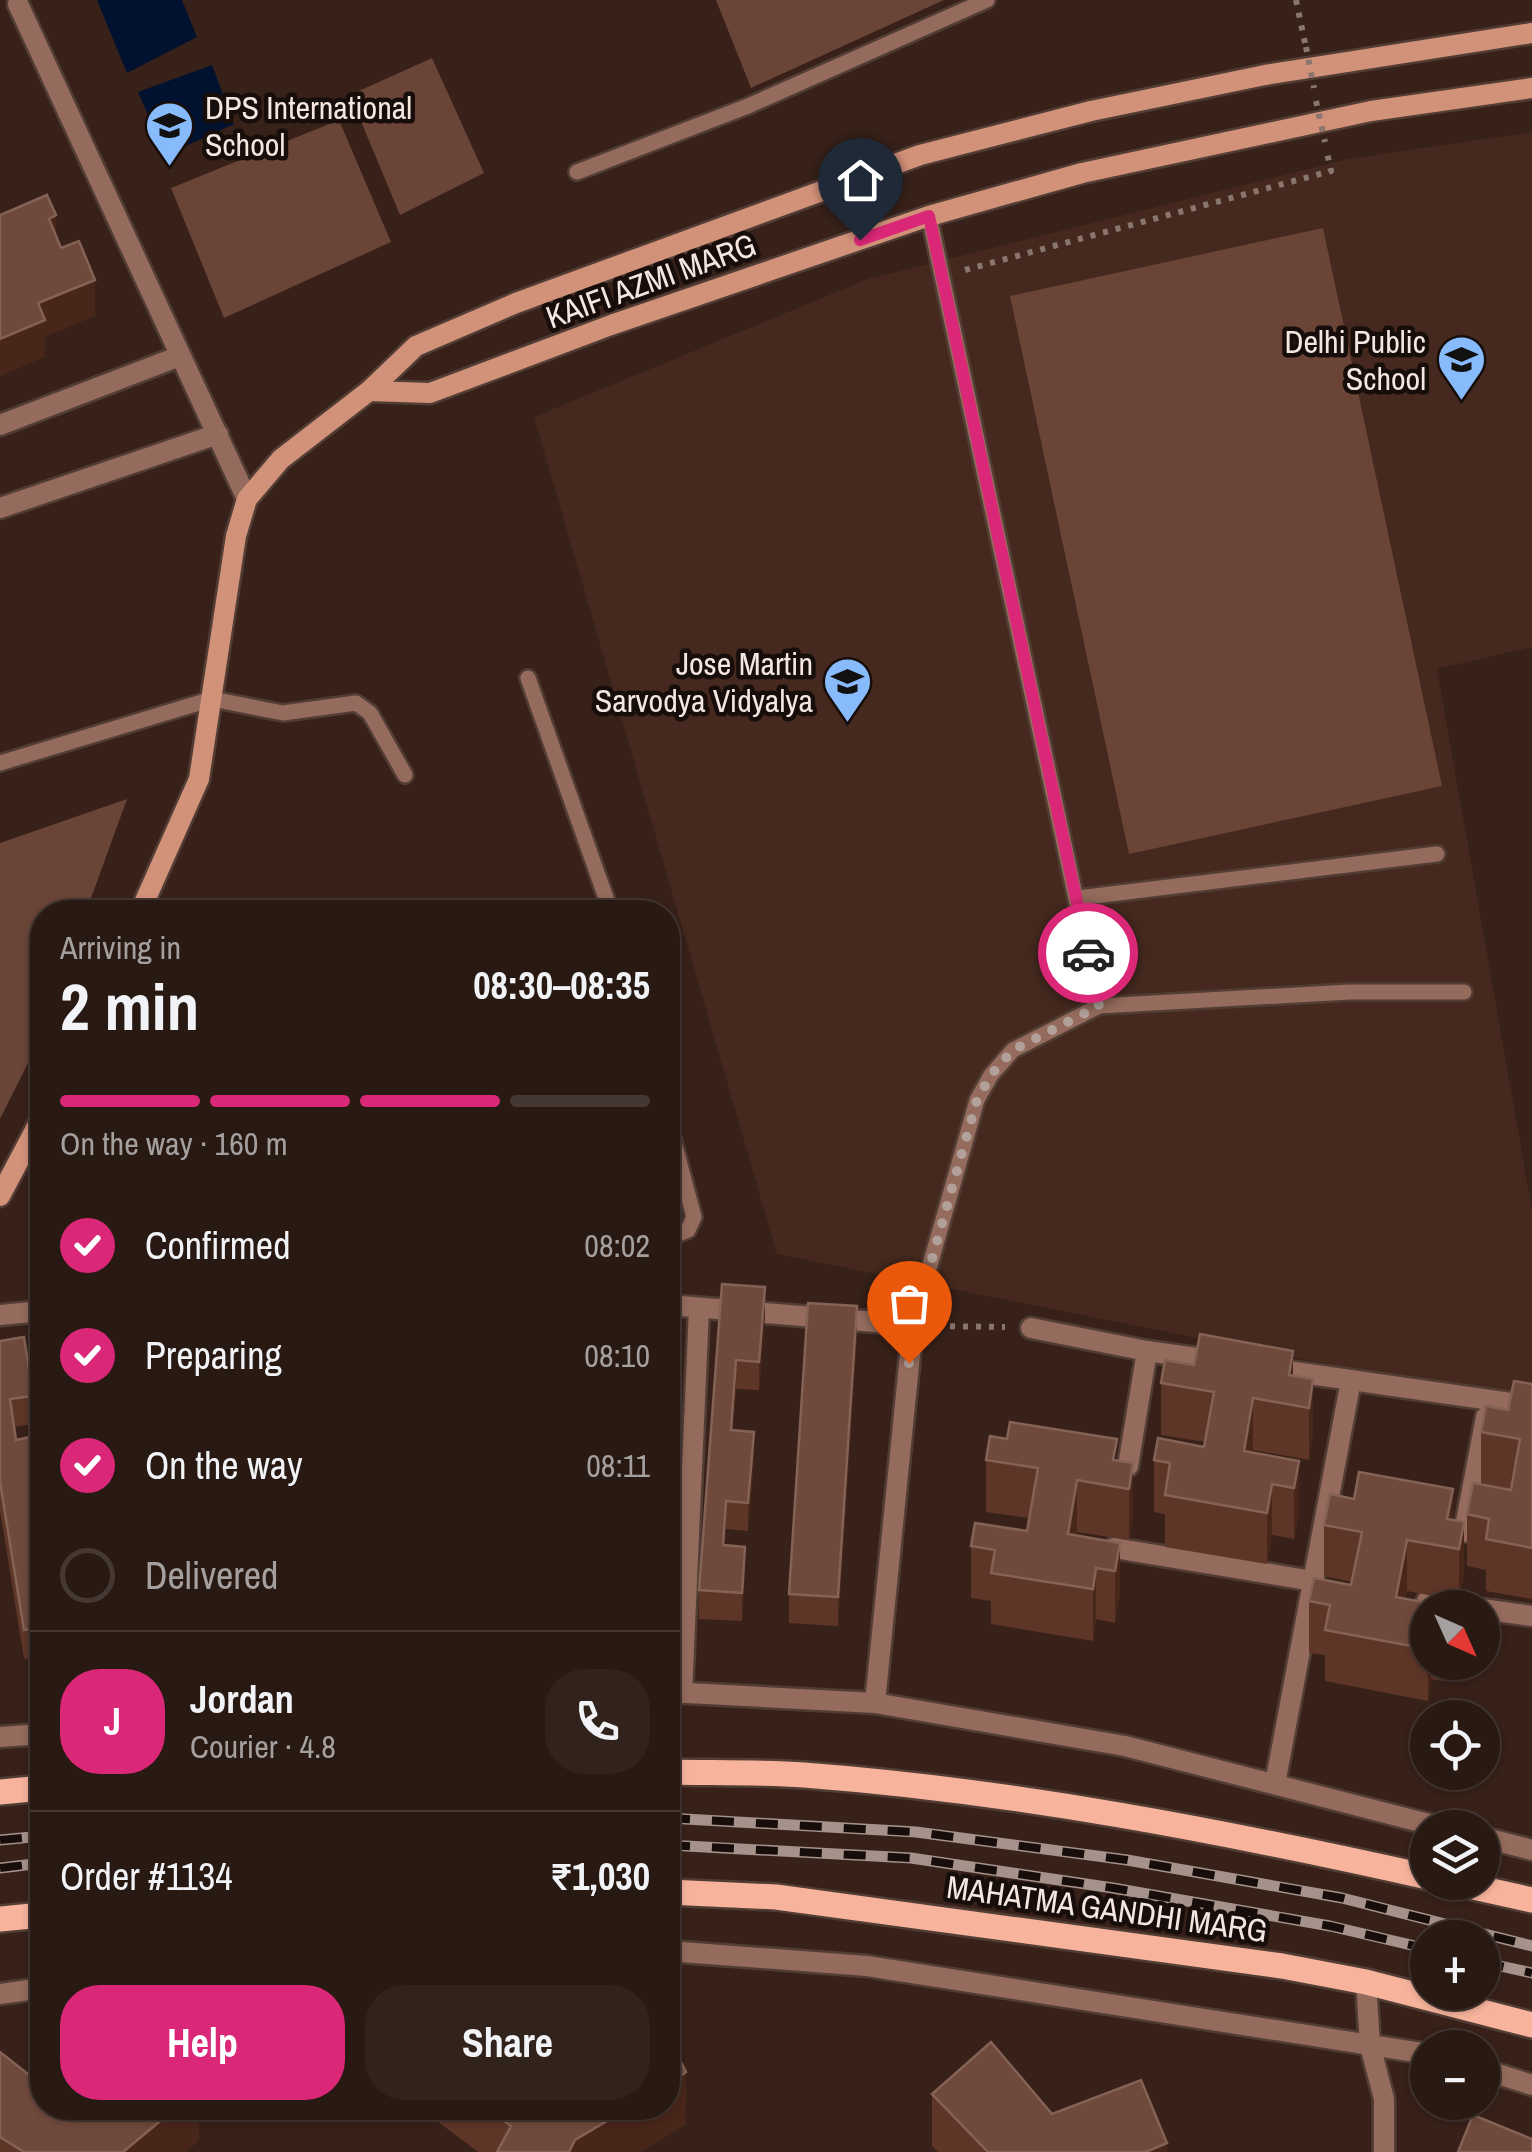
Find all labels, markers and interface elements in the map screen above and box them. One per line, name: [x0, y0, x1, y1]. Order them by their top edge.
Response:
place label: DPS International School: [205, 86, 412, 166]
school or university icon: DPS International School: [144, 100, 196, 168]
pin: [818, 138, 903, 241]
icon: home: [833, 153, 888, 208]
street label: KAIFI AZMI MARG: [540, 223, 762, 338]
place label: Delhi Public School: [1285, 320, 1426, 400]
school or university icon: Delhi Public School: [1435, 334, 1487, 402]
place label: Jose Martin Sarvodya Vidyalya: [595, 642, 813, 722]
school or university icon: Jose Martin Sarvodya Vidyalya: [822, 656, 874, 724]
courier: [1038, 903, 1138, 1003]
text: Arriving in: [60, 926, 181, 969]
icon: car: [1061, 926, 1116, 981]
text: 08:30–08:35: [473, 960, 650, 1011]
text: 2 min: [60, 963, 199, 1050]
text: On the way · 160 m: [60, 1122, 288, 1165]
icon: check: [60, 1218, 115, 1273]
text: Confirmed: [145, 1220, 290, 1271]
text: 08:02: [584, 1224, 650, 1267]
pin: [867, 1261, 952, 1364]
icon: bag: [882, 1276, 937, 1331]
icon: check: [60, 1328, 115, 1383]
text: Preparing: [145, 1330, 282, 1381]
text: 08:10: [584, 1334, 650, 1377]
icon: check: [60, 1438, 115, 1493]
text: On the way: [145, 1440, 303, 1491]
text: 08:11: [586, 1444, 650, 1487]
text: Delivered: [145, 1550, 278, 1601]
north arrow: [1410, 1590, 1500, 1680]
map controls: [1410, 1590, 1500, 2120]
button: phone: [545, 1669, 650, 1774]
text: Jordan: [190, 1674, 294, 1725]
text: J: [104, 1696, 121, 1747]
button: locate: [1410, 1700, 1500, 1790]
text: Courier · 4.8: [190, 1725, 336, 1768]
button: layers: [1410, 1810, 1500, 1900]
text: Order #1134: [60, 1851, 233, 1902]
text: ₹1,030: [550, 1851, 650, 1902]
street label: MAHATMA GANDHI MARG: [944, 1865, 1270, 1952]
button: +: [1410, 1920, 1500, 2010]
button: Help: [60, 1985, 345, 2100]
button: Share: [365, 1985, 650, 2100]
button: −: [1410, 2030, 1500, 2120]

